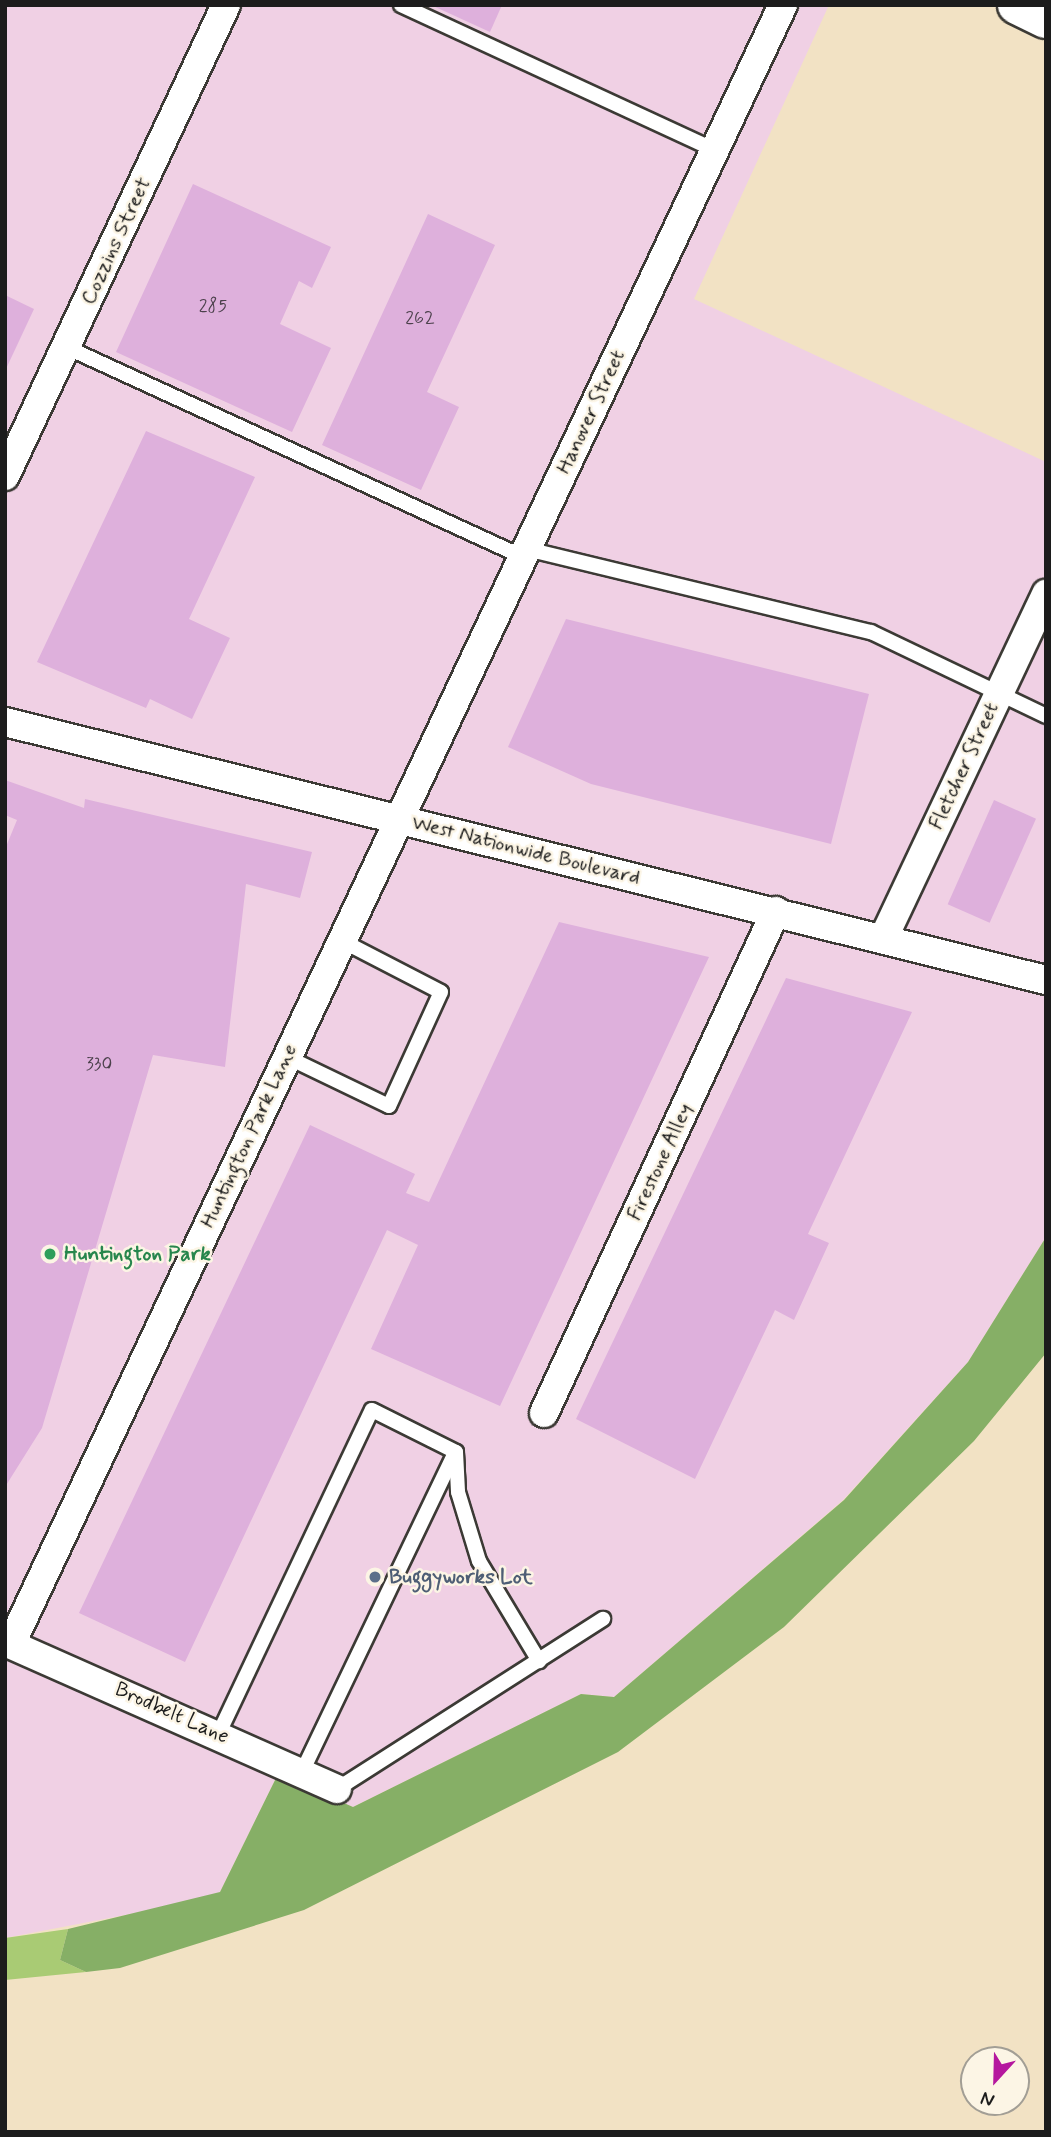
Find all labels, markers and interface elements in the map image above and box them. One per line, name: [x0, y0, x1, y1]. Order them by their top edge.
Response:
street label: Cozzins Street: [76, 174, 156, 308]
house number: 285: [199, 295, 227, 317]
house number: 262: [405, 307, 435, 329]
street label: Hanover Street: [550, 344, 632, 480]
street label: Fletcher Street: [923, 697, 1005, 835]
street label: West Nationwide Boulevard: [409, 809, 643, 891]
street label: Huntington Park Lane: [196, 1042, 302, 1230]
house number: 330: [86, 1053, 112, 1075]
street label: Firestone Alley: [622, 1099, 698, 1225]
place label: Huntington Park: [64, 1241, 209, 1267]
marker: Huntington Park: [42, 1246, 58, 1262]
place label: Buggyworks Lot: [389, 1564, 529, 1590]
marker: Buggyworks Lot: [367, 1569, 383, 1585]
street label: Brodbelt Lane: [110, 1676, 234, 1750]
north arrow: [960, 2046, 1030, 2116]
text: N: [977, 2085, 998, 2113]

